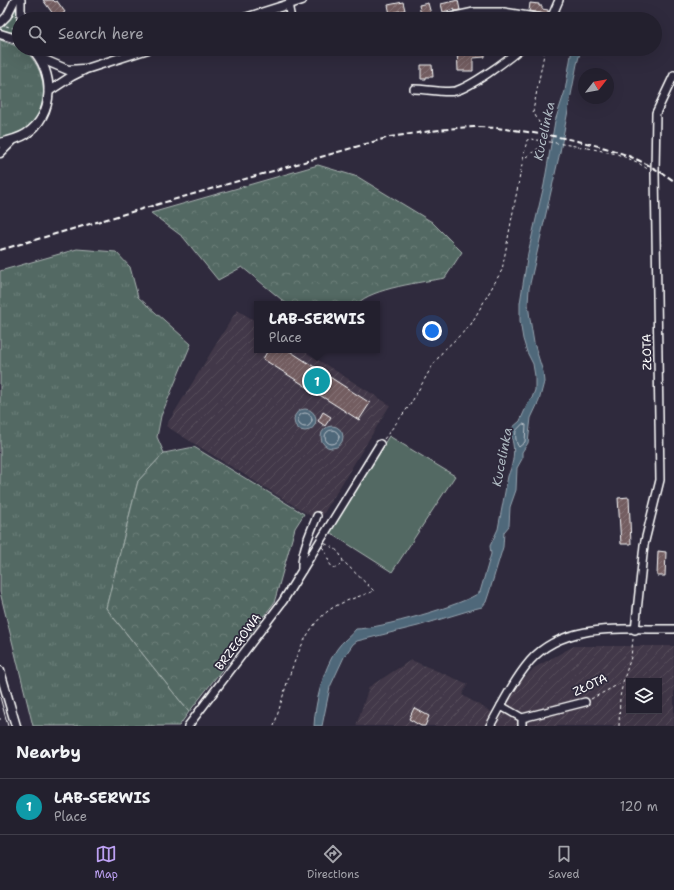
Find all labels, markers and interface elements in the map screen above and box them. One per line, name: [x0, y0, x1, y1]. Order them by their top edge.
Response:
search box: [12, 12, 662, 56]
icon: search: [26, 23, 48, 45]
text: Search here: [58, 24, 144, 44]
north arrow: [578, 68, 614, 104]
water label: Kucelinka: [529, 100, 559, 162]
popup: [254, 301, 380, 353]
text: LAB-SERWIS: [269, 309, 365, 329]
your location: [422, 321, 442, 341]
text: Place: [269, 329, 302, 346]
street label: ZŁOTA: [639, 333, 655, 370]
pin: 1: [304, 366, 330, 396]
water label: Kucelinka: [488, 426, 516, 488]
street label: BRZEGOWA: [211, 610, 265, 674]
street label: ZŁOTA: [570, 670, 610, 700]
map controls: [626, 678, 662, 714]
button: layers: [626, 678, 662, 714]
text: Nearby: [16, 741, 81, 763]
text: LAB-SERWIS: [54, 788, 150, 808]
text: 1: [26, 798, 32, 815]
text: 120 m: [620, 798, 658, 815]
text: Place: [54, 808, 87, 825]
tab: Map: [94, 843, 118, 882]
tab: Directions: [307, 843, 359, 882]
tab: Saved: [548, 843, 580, 882]

